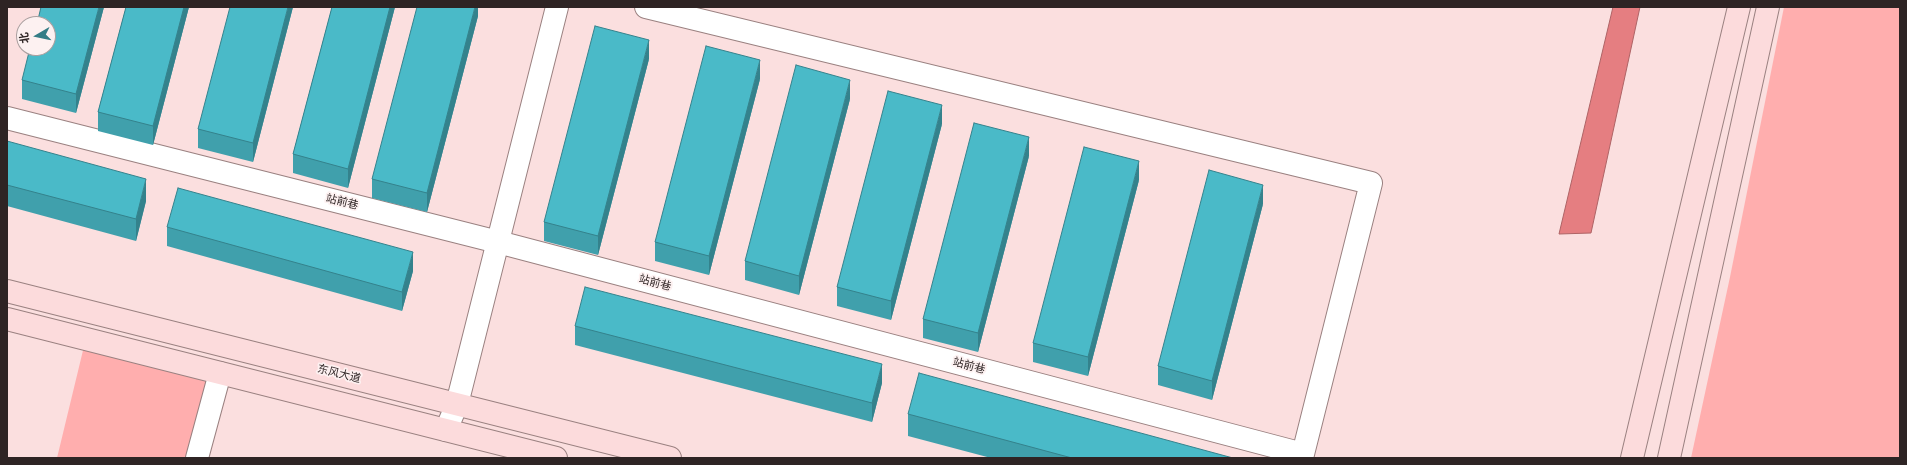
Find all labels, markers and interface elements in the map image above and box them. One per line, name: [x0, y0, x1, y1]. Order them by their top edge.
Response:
north arrow: [16, 16, 56, 56]
text: 北: [17, 31, 32, 44]
street label: 站前巷: [324, 192, 360, 212]
street label: 站前巷: [637, 272, 673, 294]
street label: 站前巷: [951, 355, 987, 377]
street label: 东风大道: [316, 362, 362, 386]

